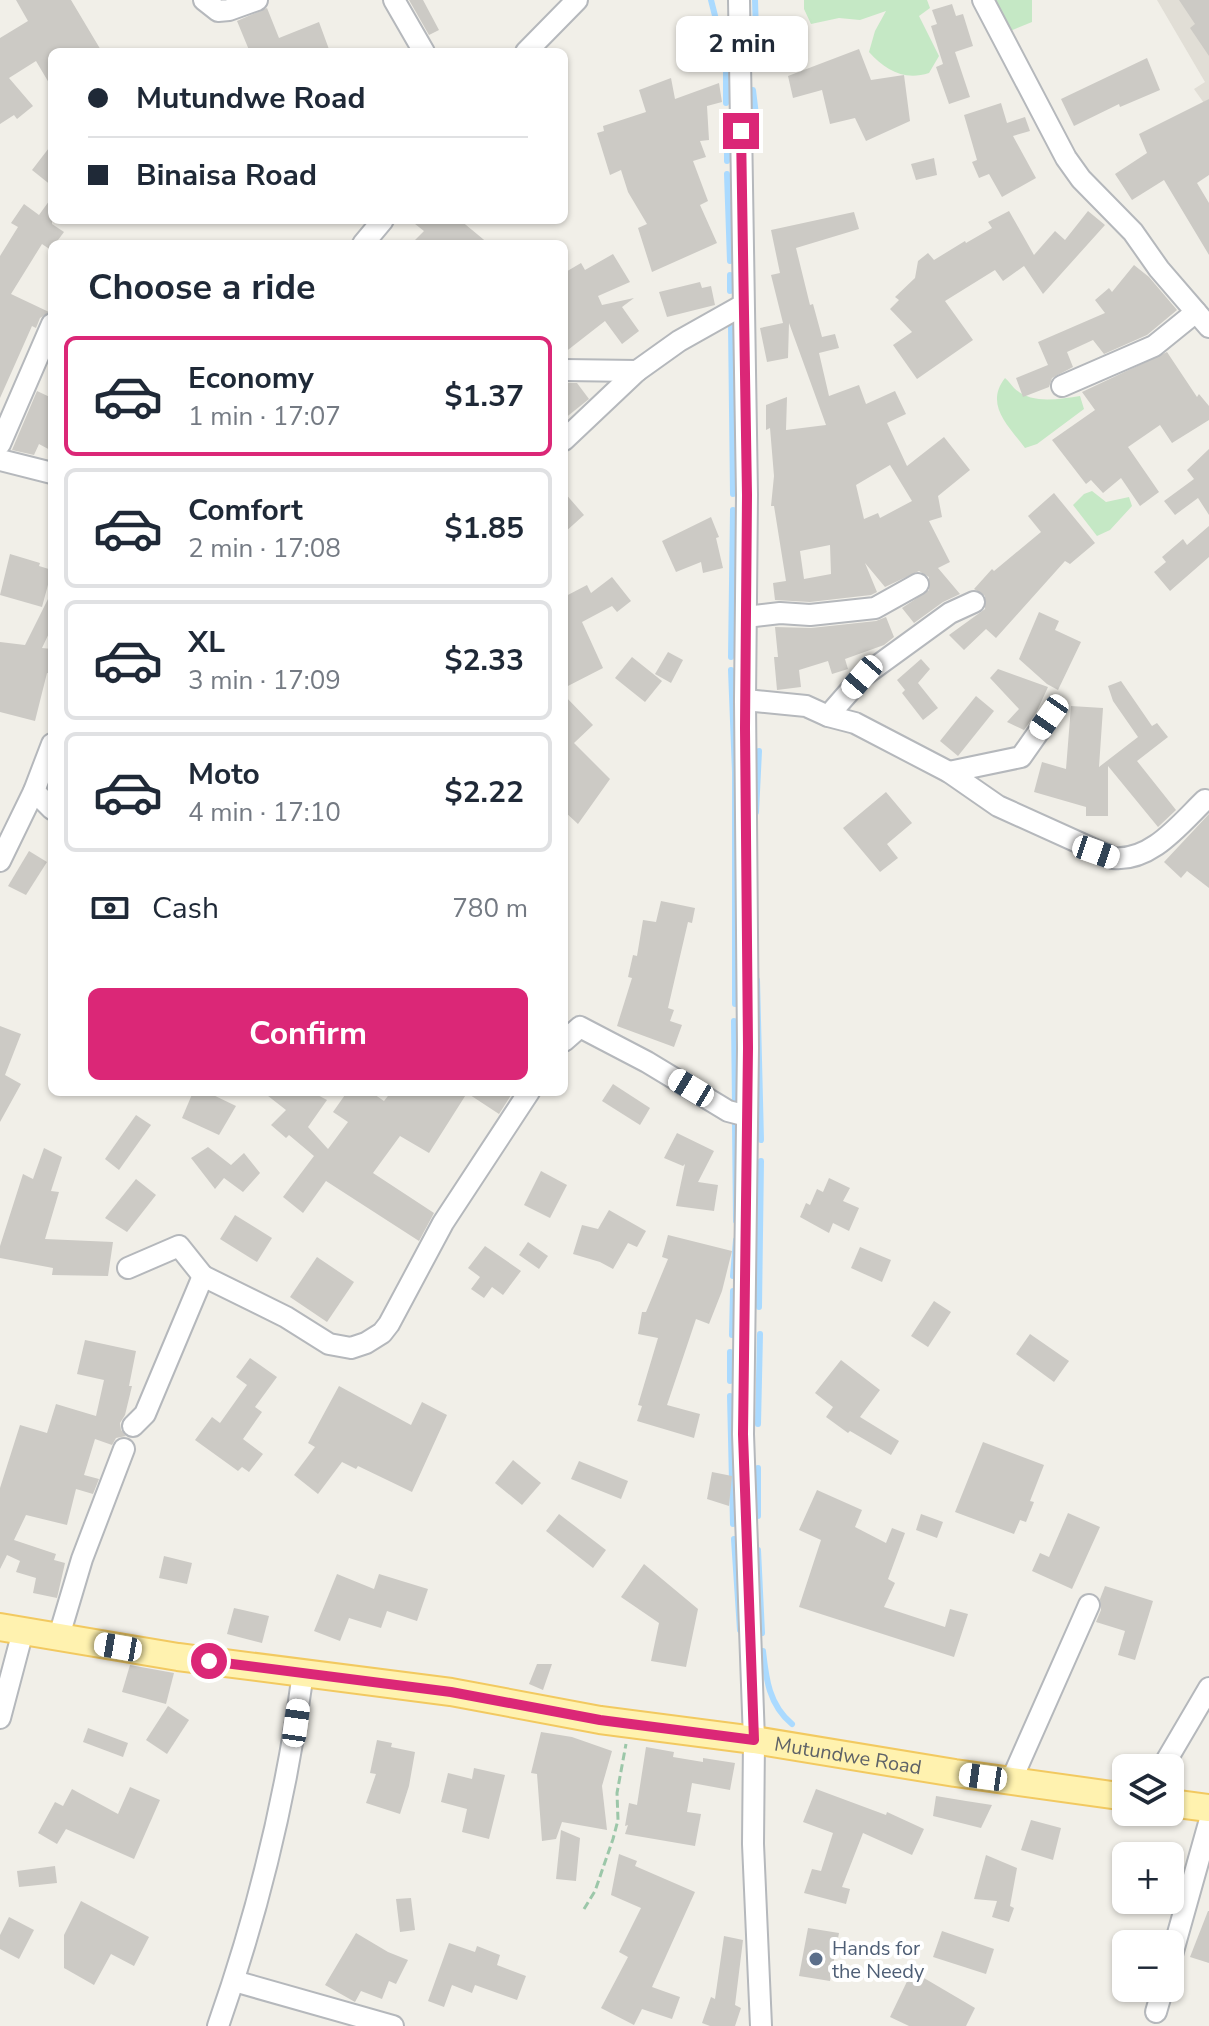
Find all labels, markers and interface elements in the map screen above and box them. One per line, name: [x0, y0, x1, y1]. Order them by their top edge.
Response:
callout: 2 min: [675, 15, 807, 71]
text: 2 min: [708, 26, 776, 61]
text: Mutundwe Road: [136, 78, 365, 119]
route end: [723, 113, 759, 149]
text: Binaisa Road: [136, 155, 317, 196]
text: Choose a ride: [88, 263, 316, 312]
text: Economy: [188, 358, 314, 399]
icon: car: [92, 360, 164, 432]
text: $1.37: [445, 376, 524, 417]
text: 1 min · 17:07: [188, 399, 341, 434]
text: Comfort: [188, 490, 303, 531]
icon: car: [92, 492, 164, 564]
text: $1.85: [445, 508, 524, 549]
text: 2 min · 17:08: [188, 531, 341, 566]
text: XL: [188, 622, 225, 663]
icon: car: [92, 624, 164, 696]
text: $2.33: [445, 640, 524, 681]
car: [837, 651, 887, 703]
text: 3 min · 17:09: [188, 663, 341, 698]
car: [1025, 690, 1073, 744]
text: Moto: [188, 754, 260, 795]
icon: car: [92, 756, 164, 828]
text: $2.22: [445, 772, 524, 813]
text: 4 min · 17:10: [188, 795, 341, 830]
car: [1069, 833, 1123, 871]
icon: cash: [88, 886, 132, 930]
text: Cash: [152, 888, 219, 929]
text: 780 m: [452, 891, 528, 926]
button: Confirm: [88, 988, 528, 1080]
car: [664, 1065, 718, 1111]
car: [92, 1631, 144, 1663]
route start: [191, 1643, 227, 1679]
car: [281, 1698, 311, 1748]
street label: Mutundwe Road: [773, 1730, 924, 1781]
map controls: [1112, 1754, 1184, 2002]
button: layers: [1112, 1754, 1184, 1826]
car: [958, 1762, 1008, 1792]
button: +: [1112, 1842, 1184, 1914]
button: −: [1112, 1930, 1184, 2002]
place label: Hands for the Needy: [832, 1935, 925, 1985]
marker: Hands for the Needy: [807, 1950, 825, 1968]

